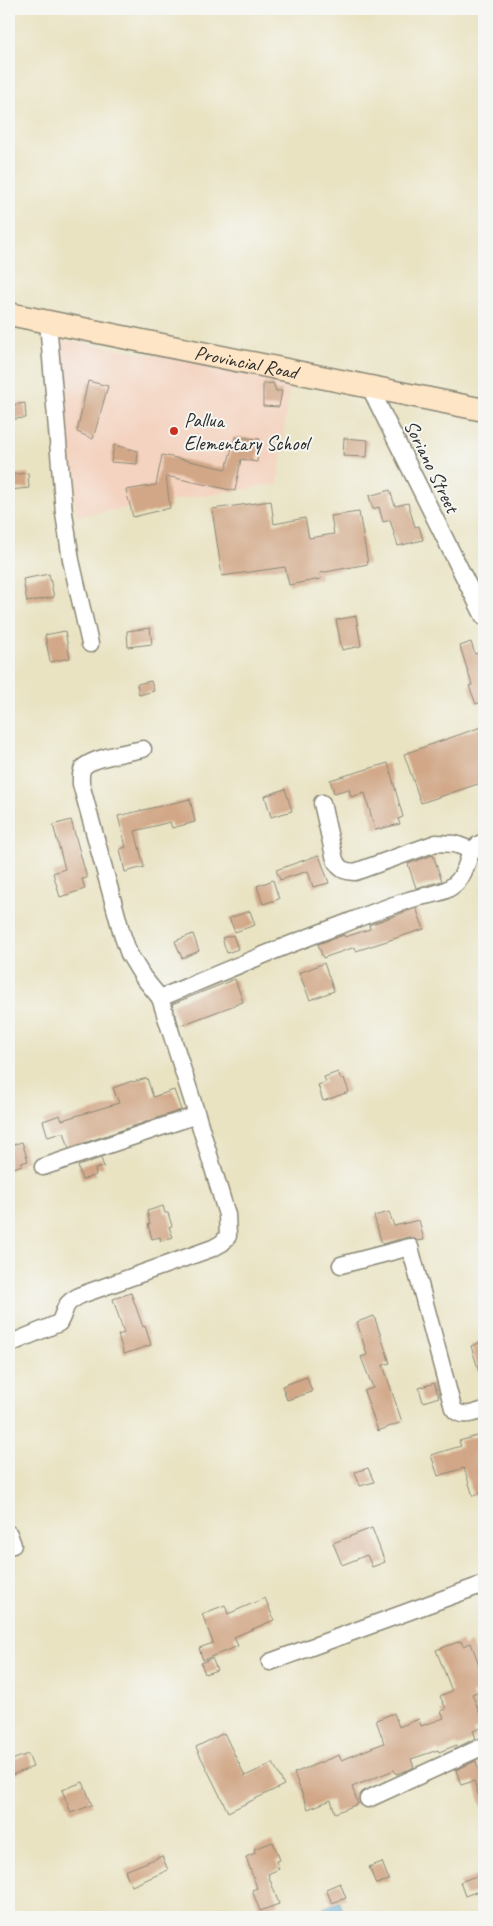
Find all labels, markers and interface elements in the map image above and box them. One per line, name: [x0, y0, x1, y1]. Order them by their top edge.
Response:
street label: Provincial Road: [192, 340, 303, 386]
place label: Pallua Elementary School: [184, 408, 312, 456]
street label: Soriano Street: [398, 416, 466, 519]
marker: Pallua Elementary School: [168, 425, 180, 437]

